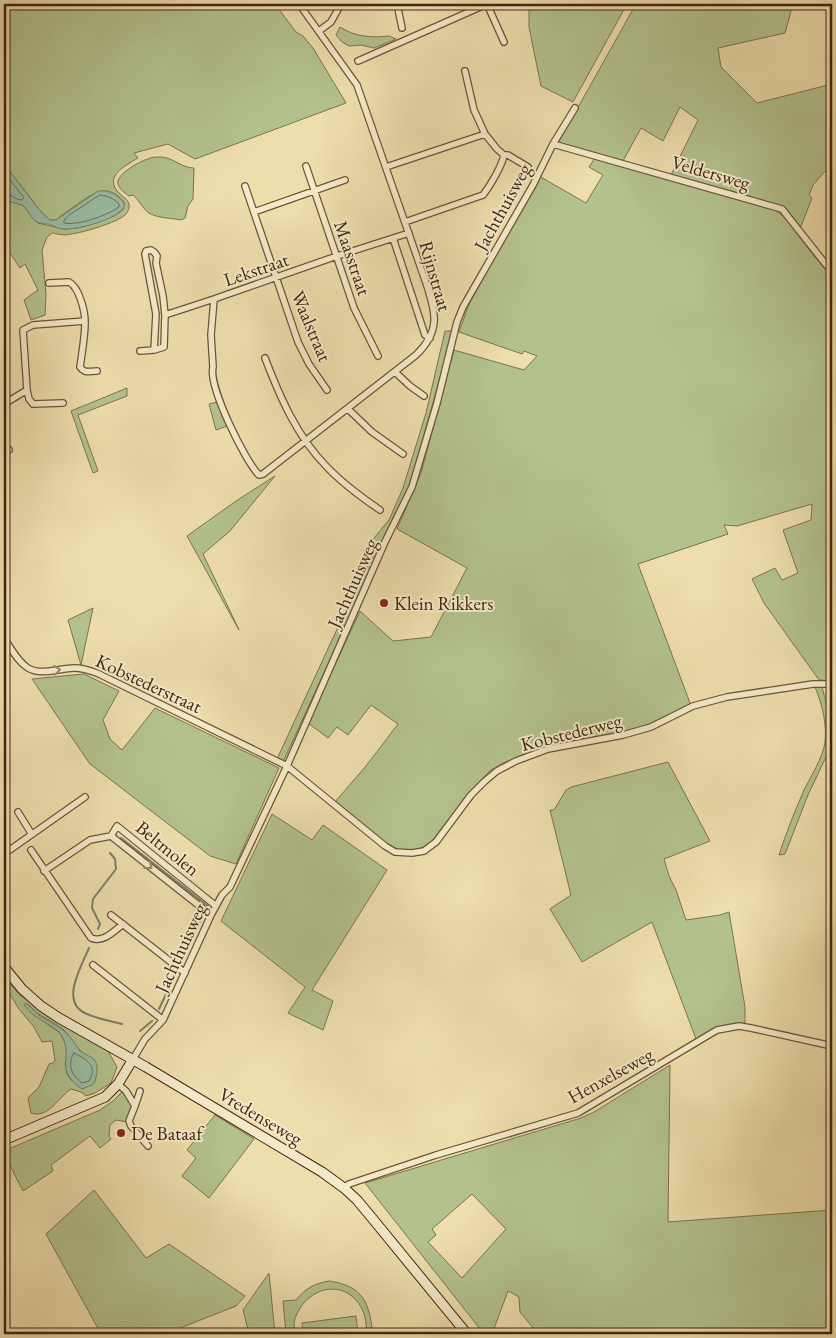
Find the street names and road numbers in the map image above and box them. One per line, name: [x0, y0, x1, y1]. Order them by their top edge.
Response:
street label: Veldersweg: [669, 149, 754, 196]
street label: Jachthuisweg: [467, 158, 537, 257]
street label: Maasstraat: [328, 217, 377, 299]
street label: Rijnstraat: [414, 238, 457, 314]
street label: Lekstraat: [220, 247, 292, 292]
street label: Waalstraat: [285, 287, 338, 366]
street label: Jachthuisweg: [321, 533, 384, 634]
street label: Kobstederstraat: [92, 648, 206, 719]
street label: Kobstederweg: [518, 708, 625, 757]
street label: Beltmolen: [131, 815, 205, 882]
street label: Jachthuisweg: [148, 899, 212, 999]
street label: Henxelseweg: [563, 1041, 658, 1109]
street label: Vredenseweg: [214, 1082, 308, 1152]

